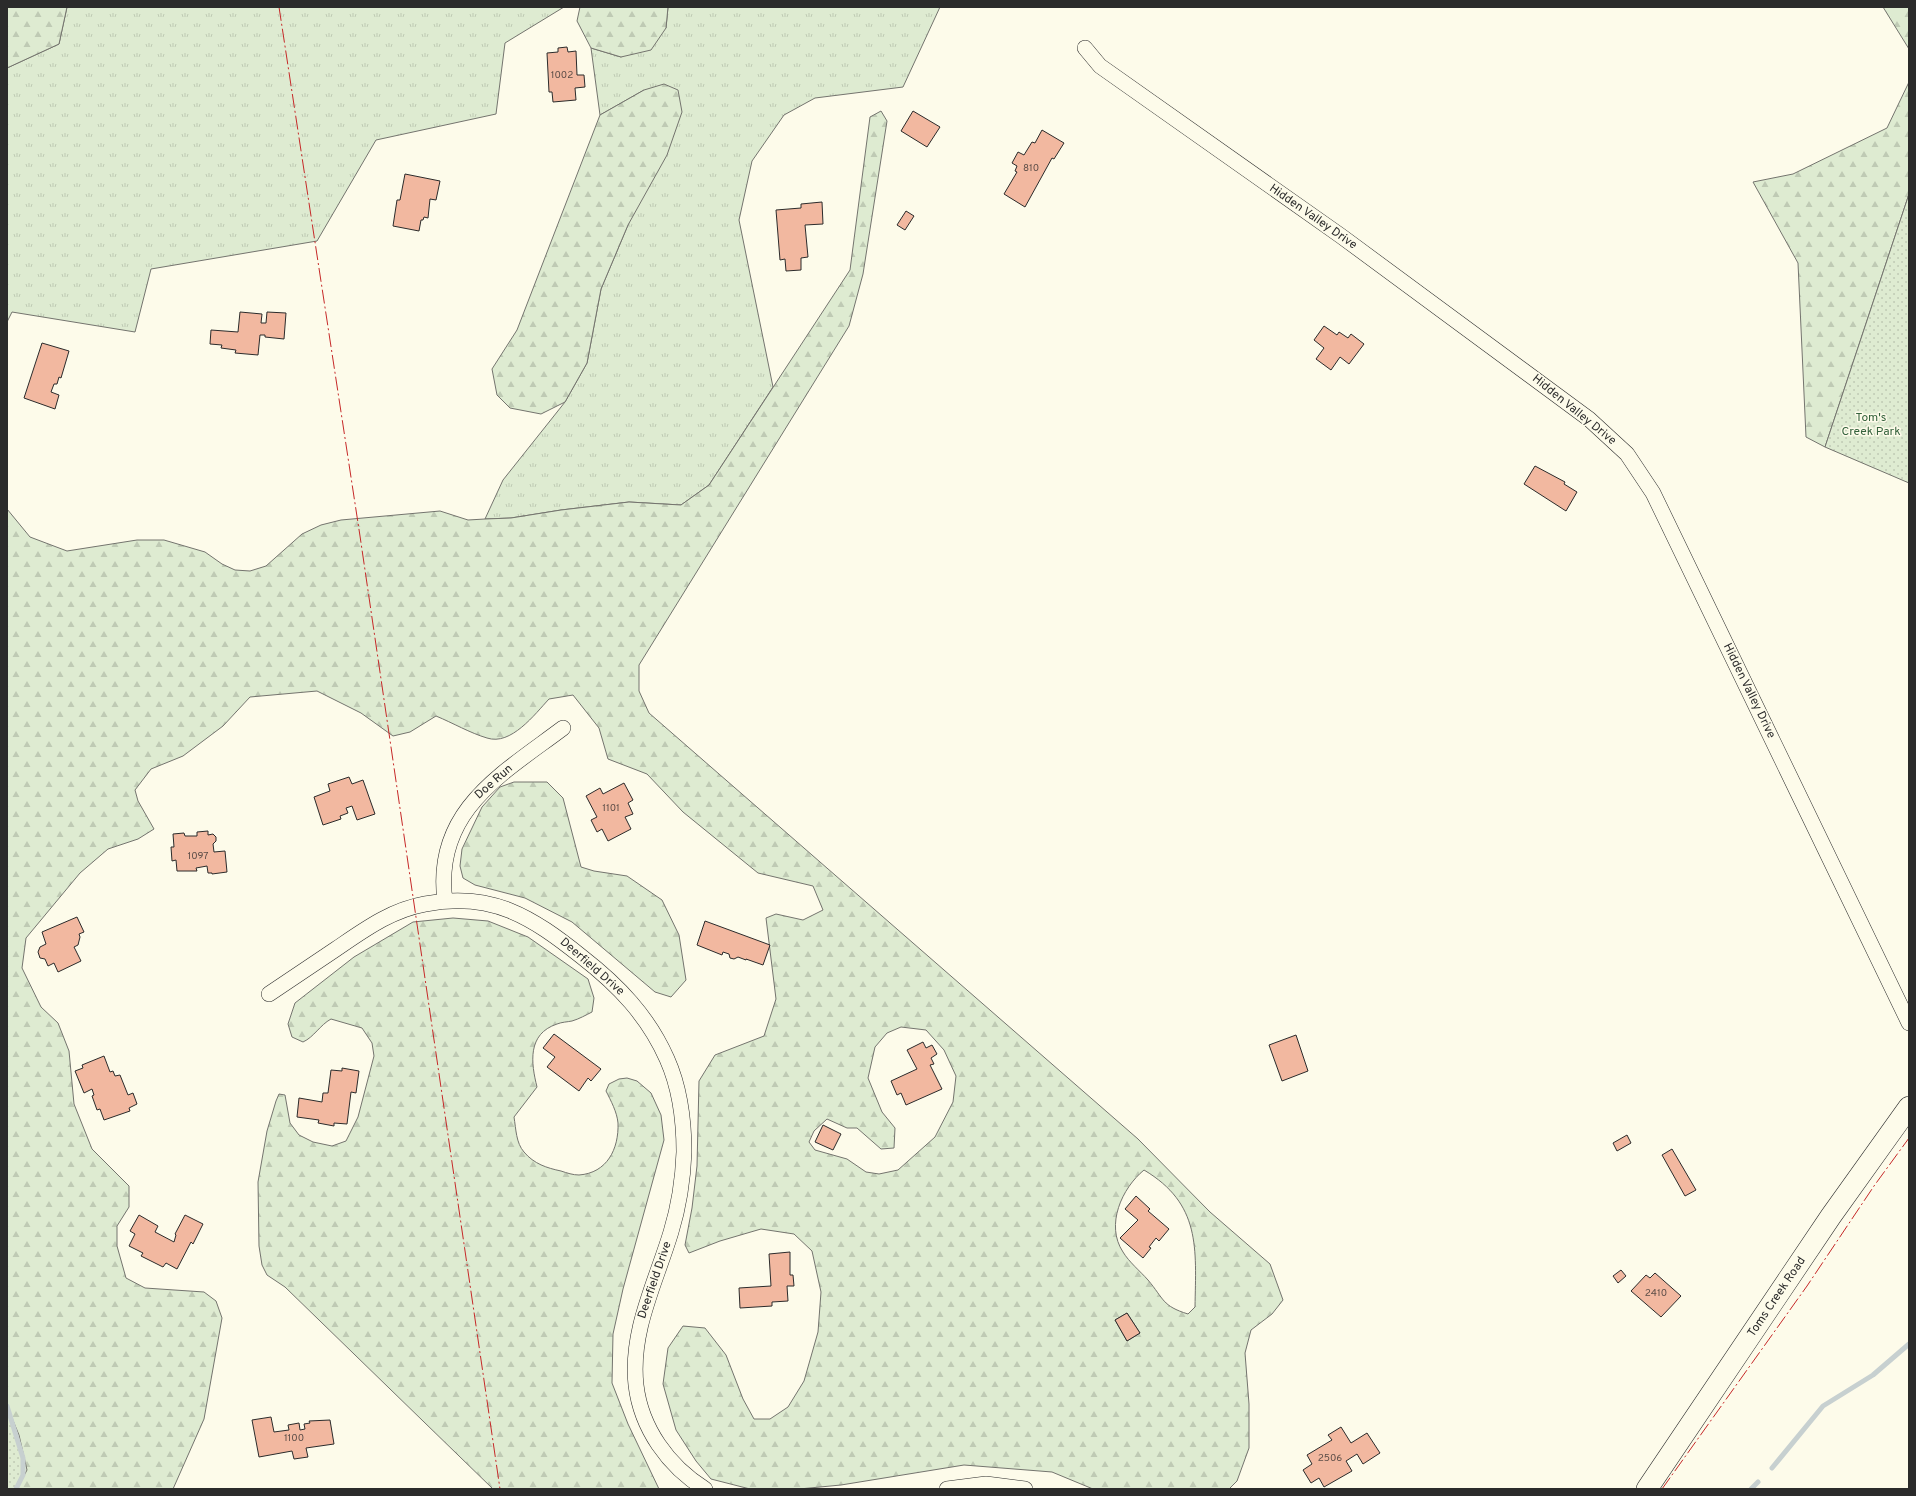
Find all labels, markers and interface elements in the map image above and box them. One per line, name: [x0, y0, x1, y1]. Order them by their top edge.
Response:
house number: 1002: [551, 69, 573, 82]
house number: 810: [1023, 162, 1039, 175]
street label: Hidden Valley Drive: [1266, 181, 1360, 253]
street label: Hidden Valley Drive: [1529, 371, 1619, 449]
park label: Tom's Creek Park: [1841, 410, 1901, 440]
street label: Hidden Valley Drive: [1719, 641, 1779, 741]
street label: Doe Run: [472, 761, 516, 803]
house number: 1101: [602, 802, 620, 815]
house number: 1097: [187, 850, 209, 863]
street label: Deerfield Drive: [556, 934, 628, 1000]
street label: Deerfield Drive: [634, 1239, 676, 1321]
street label: Toms Creek Road: [1744, 1254, 1810, 1340]
house number: 2410: [1645, 1287, 1667, 1300]
house number: 1100: [284, 1432, 304, 1445]
house number: 2506: [1318, 1452, 1342, 1465]

